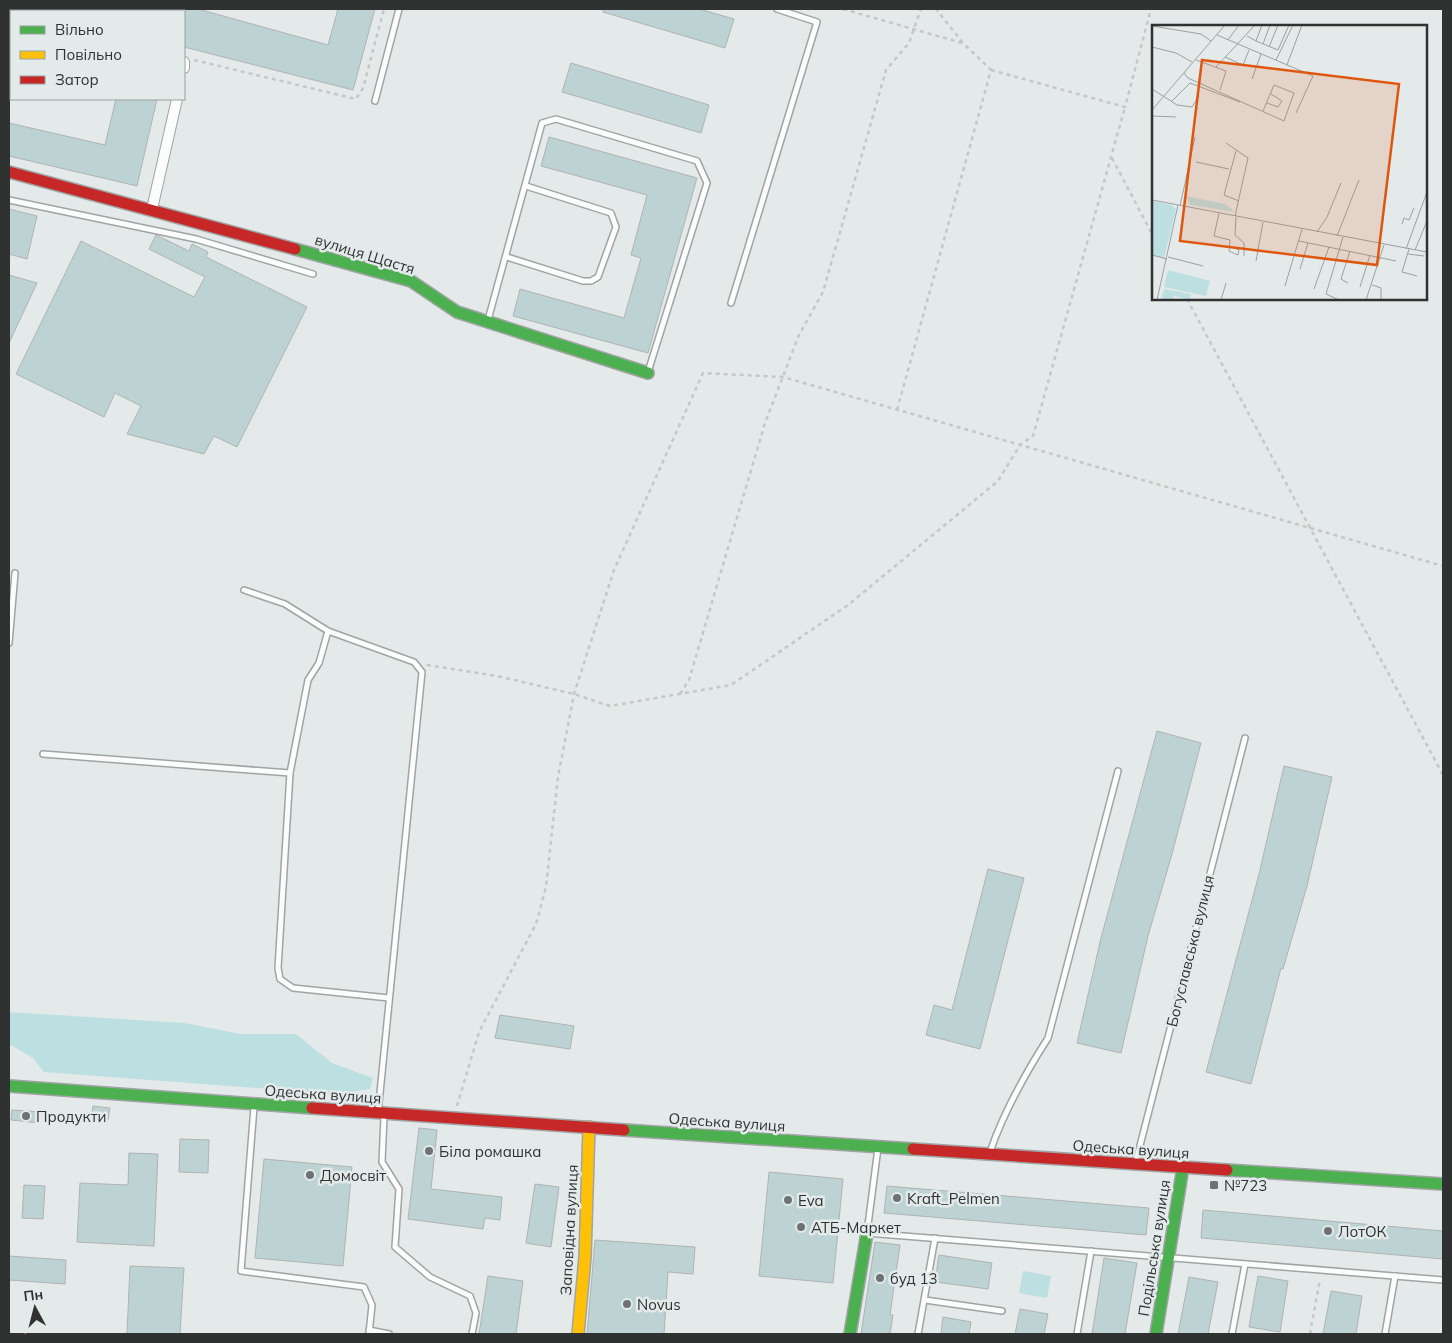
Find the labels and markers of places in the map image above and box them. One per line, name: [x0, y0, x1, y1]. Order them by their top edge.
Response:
place label: Продукти: [36, 1107, 106, 1126]
marker: Продукти: [20, 1110, 32, 1122]
place label: Біла ромашка: [439, 1142, 541, 1161]
marker: Біла ромашка: [423, 1145, 435, 1157]
place label: Домосвіт: [320, 1166, 386, 1185]
marker: Домосвіт: [304, 1169, 316, 1181]
place label: №723: [1224, 1176, 1267, 1195]
marker: №723: [1208, 1179, 1220, 1191]
place label: Kraft_Pelmen: [907, 1189, 1000, 1208]
place label: Eva: [798, 1191, 824, 1210]
marker: Kraft_Pelmen: [891, 1192, 903, 1204]
marker: Eva: [782, 1194, 794, 1206]
place label: АТБ-Маркет: [811, 1218, 901, 1237]
marker: АТБ-Маркет: [795, 1221, 807, 1233]
place label: ЛотОК: [1338, 1222, 1387, 1241]
marker: ЛотОК: [1322, 1225, 1334, 1237]
place label: буд 13: [890, 1269, 938, 1288]
marker: буд 13: [874, 1272, 886, 1284]
place label: Novus: [637, 1295, 681, 1314]
marker: Novus: [621, 1298, 633, 1310]

